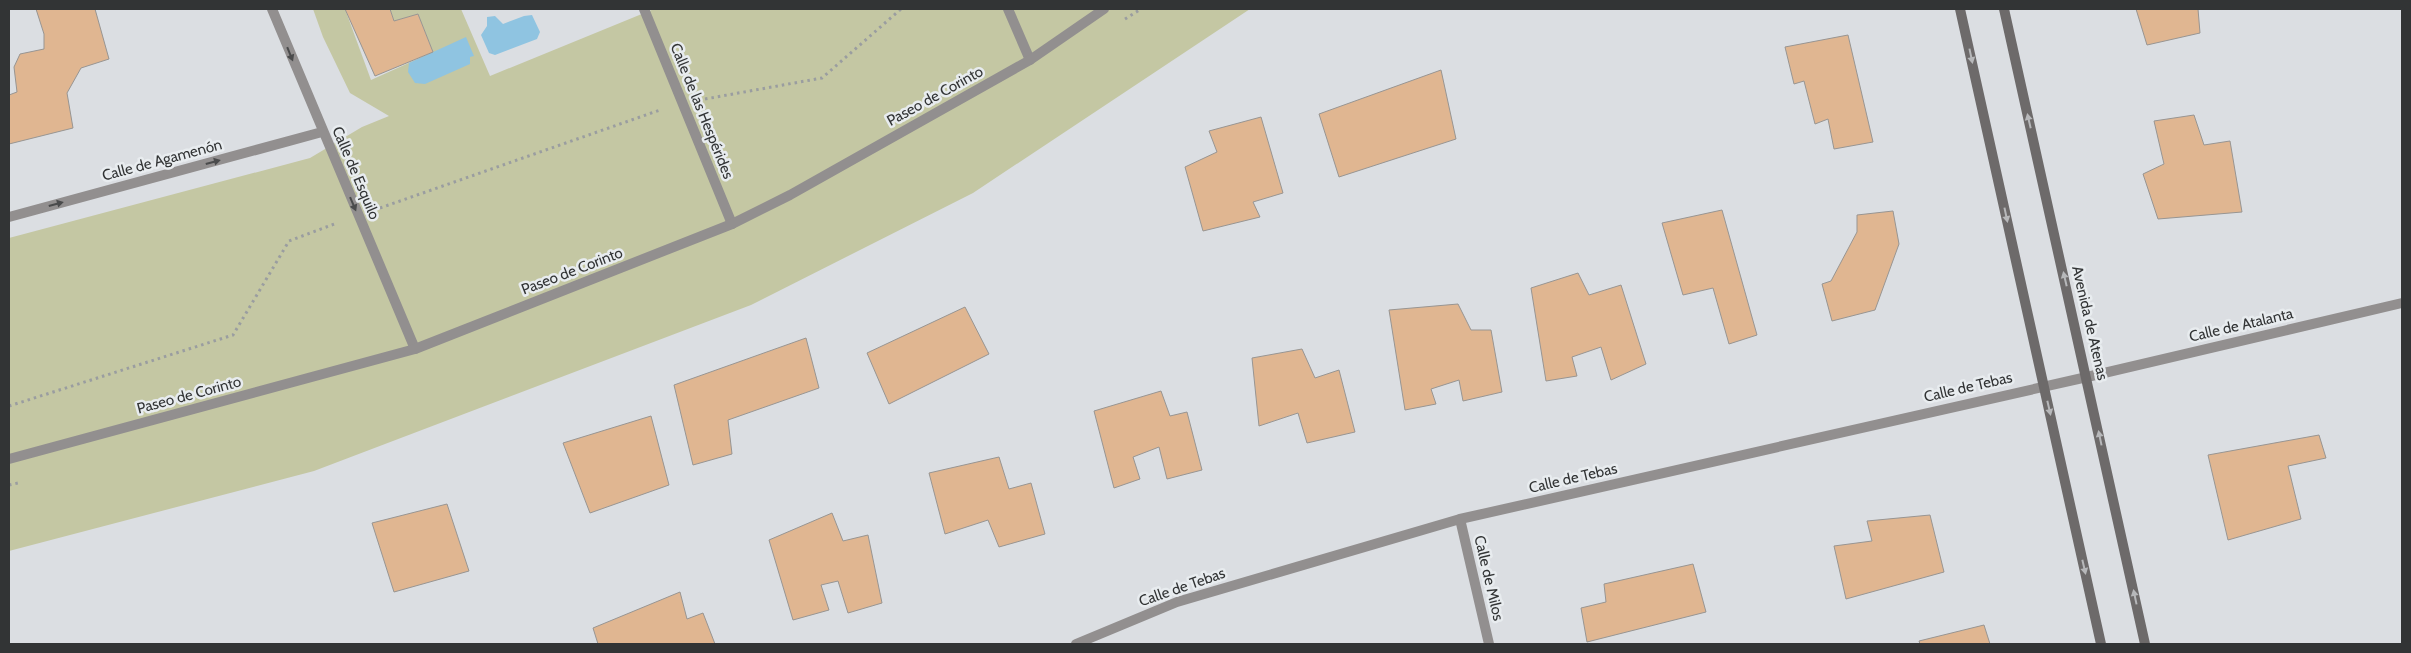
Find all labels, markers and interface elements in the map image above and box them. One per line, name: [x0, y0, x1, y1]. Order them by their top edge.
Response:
street label: Calle de las Hespérides: [667, 41, 737, 181]
one-way arrow: [287, 47, 295, 61]
one-way arrow: [1967, 49, 1975, 64]
street label: Paseo de Corinto: [884, 62, 986, 130]
one-way arrow: [2025, 113, 2033, 128]
street label: Calle de Esquilo: [328, 124, 384, 222]
street label: Calle de Agamenón: [100, 135, 224, 185]
one-way arrow: [205, 157, 220, 165]
one-way arrow: [349, 197, 357, 211]
one-way arrow: [48, 200, 63, 208]
one-way arrow: [2002, 207, 2010, 223]
street label: Paseo de Corinto: [519, 243, 625, 299]
street label: Avenida de Atenas: [2068, 264, 2112, 382]
one-way arrow: [2061, 272, 2069, 287]
street label: Calle de Atalanta: [2187, 304, 2296, 346]
street label: Calle de Tebas: [1922, 368, 2014, 406]
street label: Paseo de Corinto: [135, 372, 243, 418]
one-way arrow: [2045, 400, 2053, 415]
one-way arrow: [2096, 430, 2104, 445]
street label: Calle de Tebas: [1527, 459, 1619, 497]
street label: Calle de Milos: [1470, 534, 1508, 622]
one-way arrow: [2080, 559, 2088, 574]
street label: Calle de Tebas: [1136, 564, 1228, 610]
one-way arrow: [2131, 589, 2139, 604]

